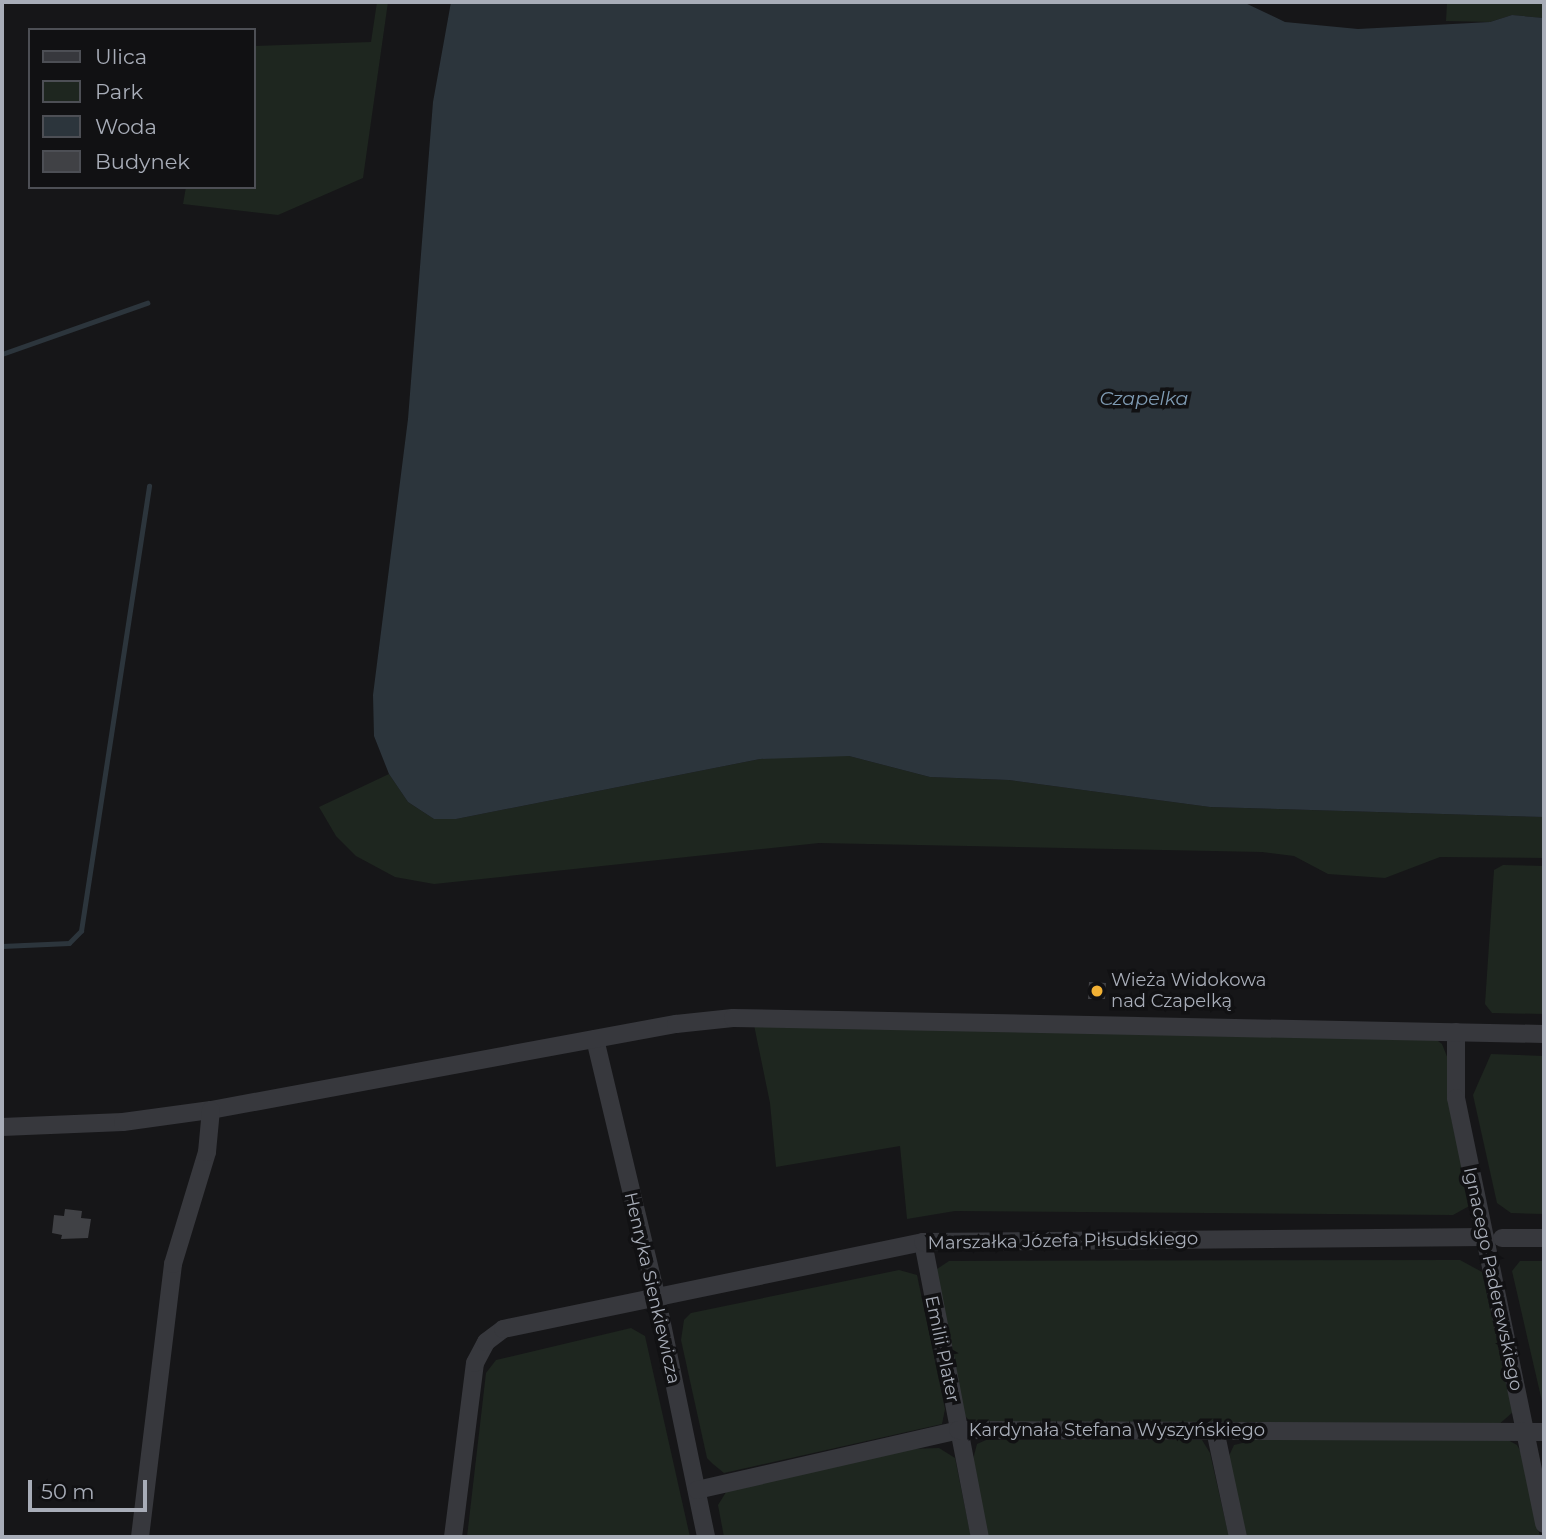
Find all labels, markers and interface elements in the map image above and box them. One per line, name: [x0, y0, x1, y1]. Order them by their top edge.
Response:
legend: [28, 28, 256, 189]
text: Ulica: [95, 44, 147, 69]
text: Park: [95, 79, 143, 104]
text: Woda: [95, 114, 157, 139]
text: Budynek: [95, 149, 190, 174]
water label: Czapelka: [1100, 388, 1188, 410]
place label: Wieża Widokowa nad Czapelką: [1111, 970, 1266, 1012]
marker: Wieża Widokowa nad Czapelką: [1089, 983, 1105, 999]
street label: Ignacego Paderewskiego: [1459, 1165, 1527, 1393]
street label: Henryka Sienkiewicza: [619, 1190, 685, 1386]
street label: Marszałka Józefa Piłsudskiego: [928, 1228, 1198, 1254]
street label: Emilii Plater: [920, 1294, 964, 1404]
street label: Kardynała Stefana Wyszyńskiego: [969, 1419, 1265, 1441]
scale bar: [32, 1466, 150, 1510]
text: 50 m: [41, 1479, 95, 1504]

